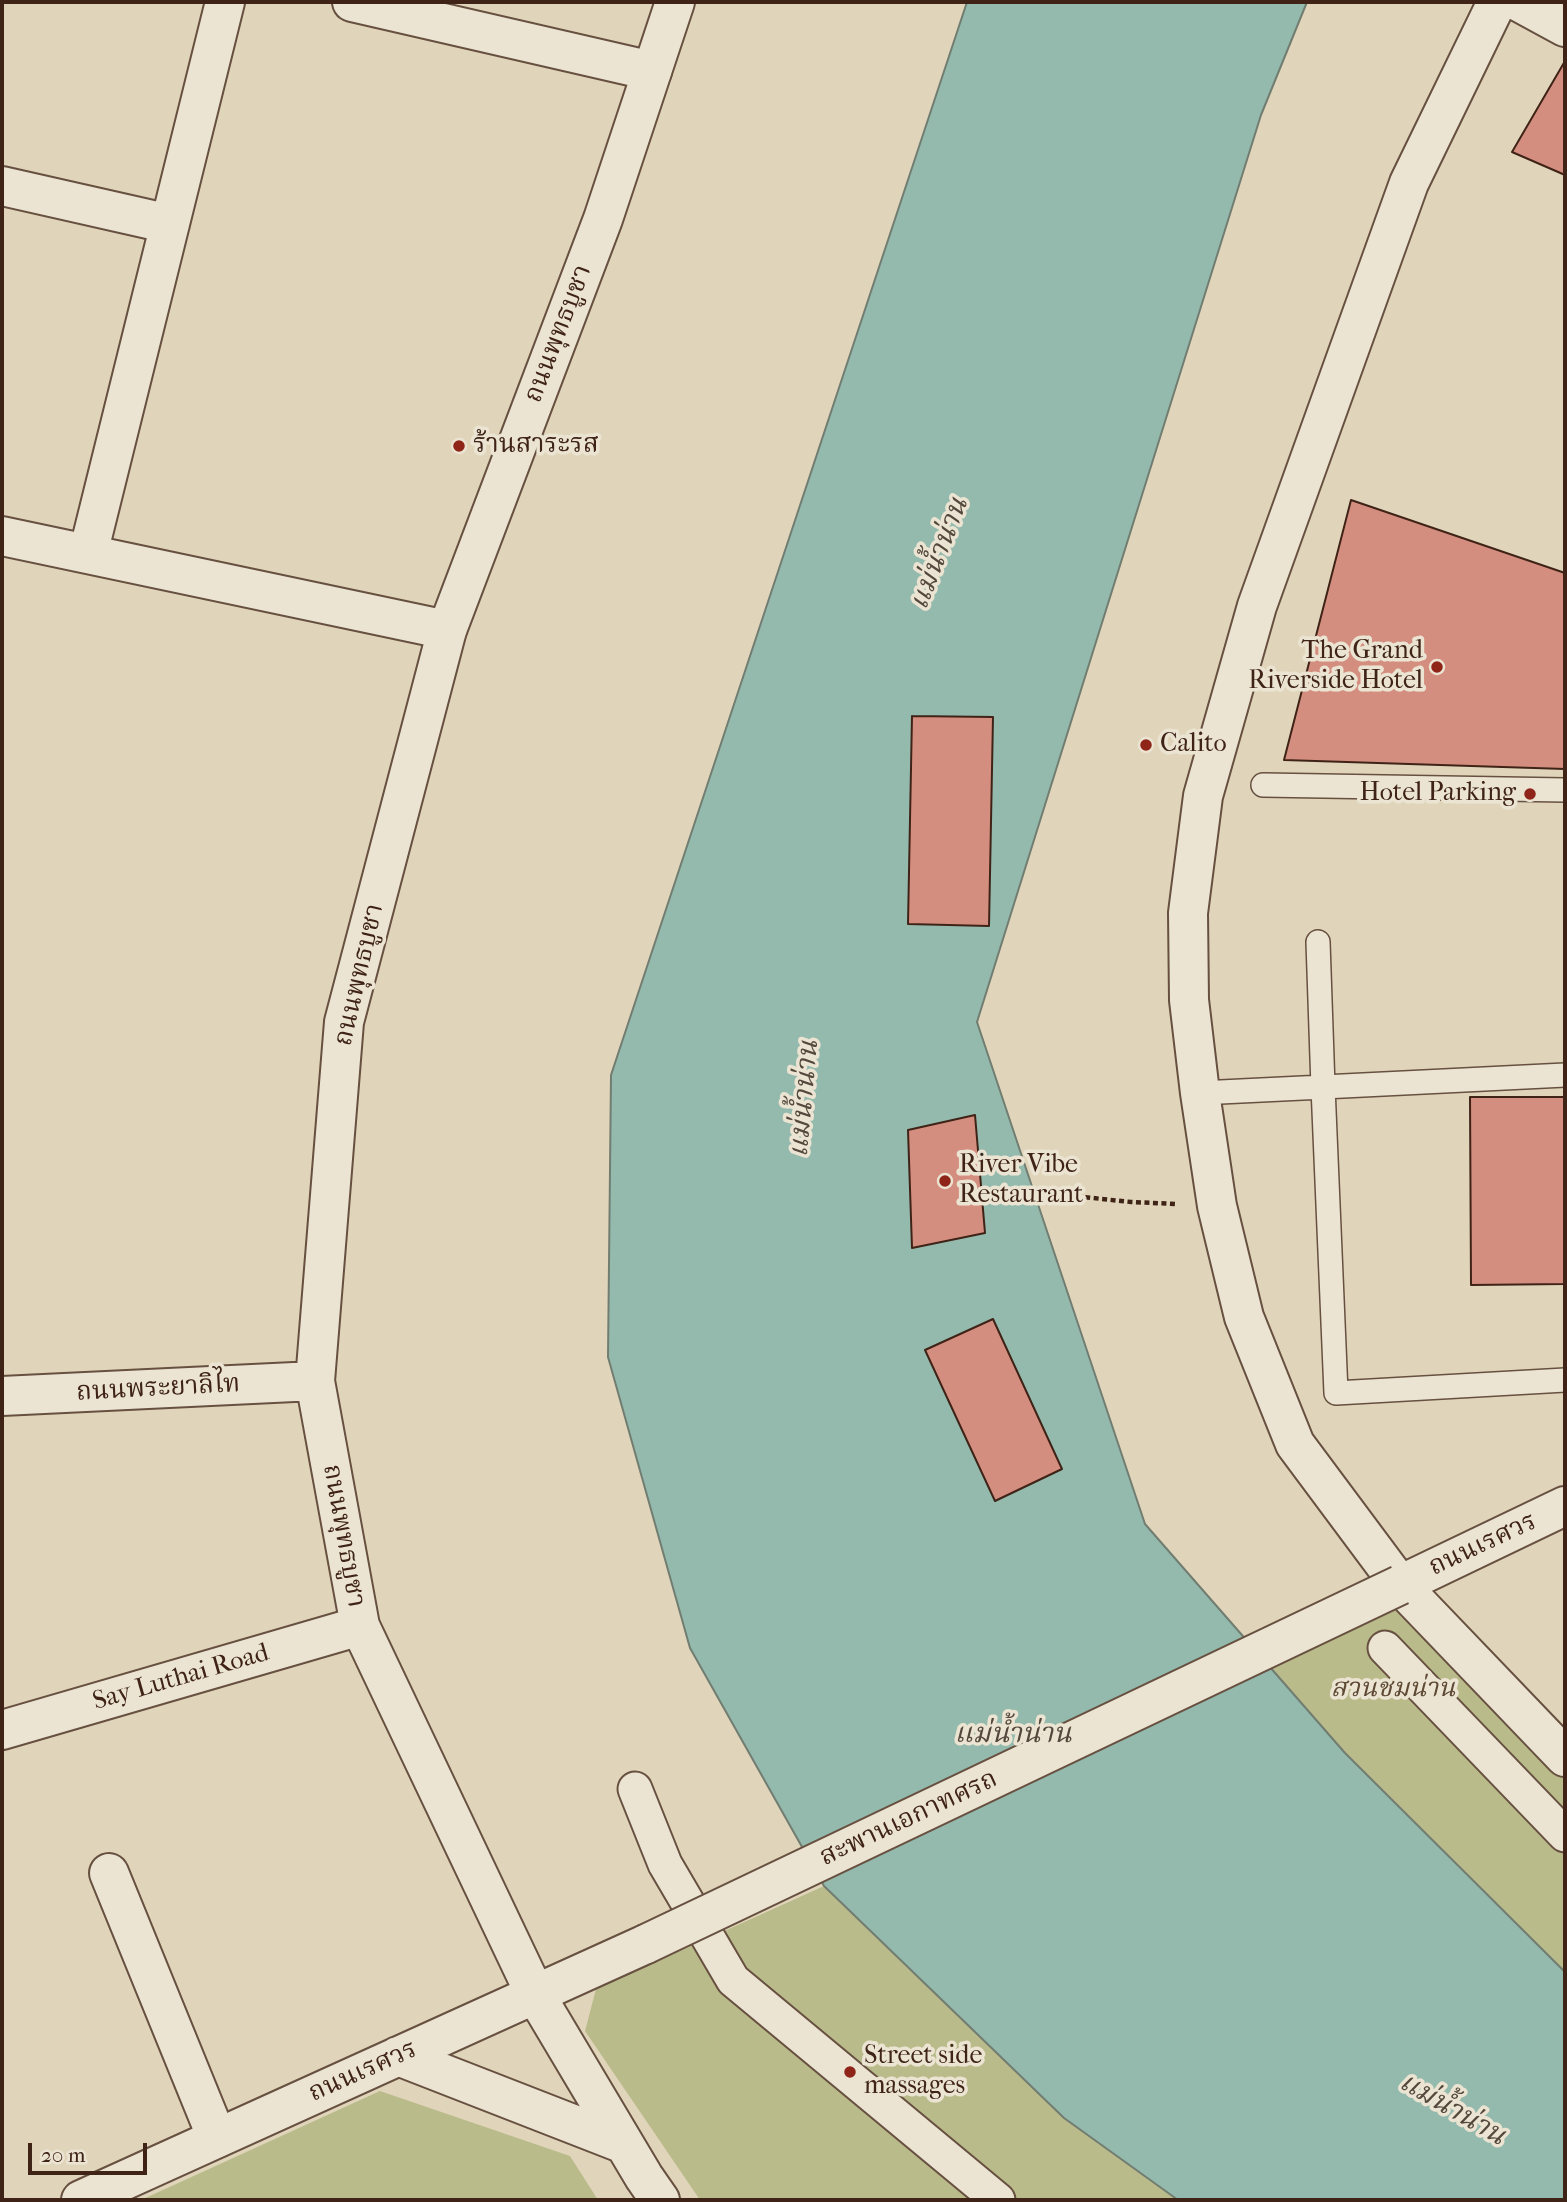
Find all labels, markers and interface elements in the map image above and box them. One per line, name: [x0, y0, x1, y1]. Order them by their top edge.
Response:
street label: ถนนพุทธบูชา: [518, 261, 600, 407]
place label: ร้านสาระรส: [473, 430, 599, 462]
marker: ร้านสาระรส: [451, 438, 467, 454]
water label: แม่น้ำน่าน: [903, 493, 977, 615]
place label: The Grand Riverside Hotel: [1248, 636, 1423, 698]
marker: The Grand Riverside Hotel: [1429, 659, 1445, 675]
place label: Calito: [1160, 729, 1227, 761]
marker: Calito: [1138, 737, 1154, 753]
place label: Hotel Parking: [1360, 778, 1516, 810]
marker: Hotel Parking: [1522, 786, 1538, 802]
street label: ถนนพุทธบูชา: [329, 901, 391, 1049]
water label: แม่น้ำน่าน: [783, 1039, 827, 1159]
place label: River Vibe Restaurant: [959, 1150, 1083, 1212]
marker: River Vibe Restaurant: [937, 1173, 953, 1189]
street label: ถนนพระยาลิไท: [75, 1369, 241, 1409]
street label: ถนนพุทธบูชา: [315, 1462, 371, 1610]
street label: ถนนเรศวร: [1424, 1507, 1542, 1583]
street label: Say Luthai Road: [89, 1638, 273, 1718]
park label: สวนชมน่าน: [1331, 1674, 1455, 1706]
water label: แม่น้ำน่าน: [954, 1718, 1072, 1752]
street label: สะพานเอกาทศรถ: [815, 1764, 1003, 1874]
street label: ถนนเรศวร: [304, 2034, 422, 2110]
place label: Street side massages: [864, 2041, 982, 2102]
marker: Street side massages: [842, 2064, 858, 2080]
water label: แม่น้ำน่าน: [1393, 2066, 1511, 2154]
scale bar: [32, 2128, 150, 2172]
text: 20 m: [41, 2143, 85, 2167]

